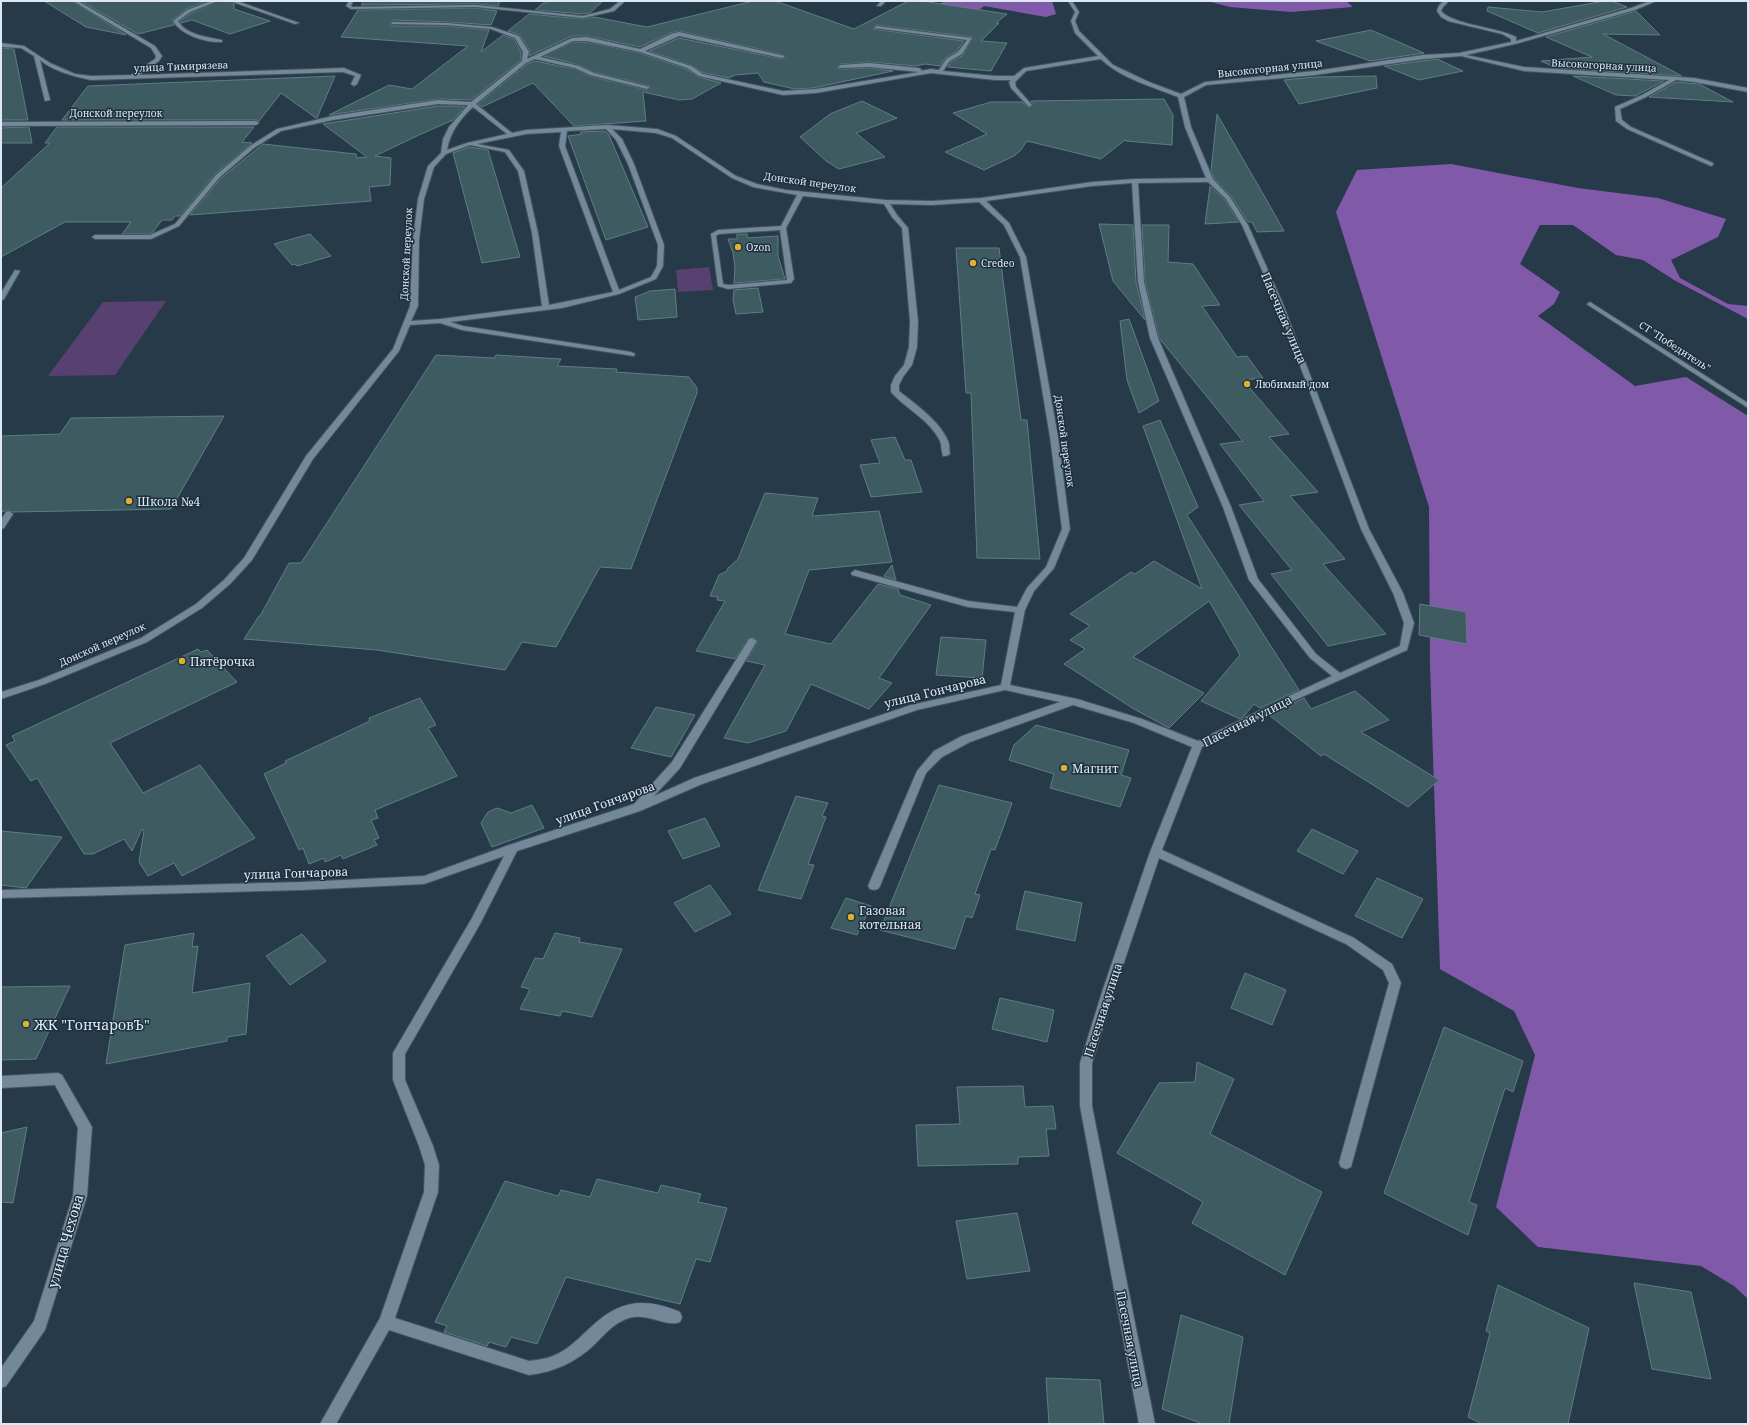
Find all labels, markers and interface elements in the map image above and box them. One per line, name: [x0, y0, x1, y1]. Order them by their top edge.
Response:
street label: Высокогорная улица: [1217, 55, 1324, 80]
street label: Высокогорная улица: [1551, 55, 1657, 75]
street label: улица Тимирязева: [133, 57, 229, 75]
street label: Донской переулок: [69, 106, 163, 120]
street label: Донской переулок: [763, 169, 857, 195]
street label: Донской переулок: [397, 207, 415, 301]
place label: Ozon: [746, 240, 771, 254]
marker: Ozon: [733, 242, 743, 252]
place label: Credeo: [981, 256, 1015, 270]
marker: Credeo: [968, 258, 978, 268]
street label: Пасечная улица: [1257, 270, 1311, 367]
street label: СТ "Победитель": [1636, 318, 1714, 374]
place label: Любимый дом: [1255, 377, 1329, 391]
marker: Любимый дом: [1242, 379, 1252, 389]
street label: Донской переулок: [1052, 394, 1078, 488]
place label: Школа №4: [137, 493, 201, 510]
marker: Школа №4: [124, 496, 134, 506]
street label: Донской переулок: [57, 619, 147, 669]
place label: Пятёрочка: [190, 653, 255, 670]
marker: Пятёрочка: [177, 656, 187, 666]
street label: улица Гончарова: [882, 670, 988, 712]
street label: Пасечная улица: [1199, 691, 1295, 751]
place label: Магнит: [1072, 760, 1119, 777]
marker: Магнит: [1059, 763, 1069, 773]
street label: улица Гончарова: [553, 777, 657, 829]
street label: улица Гончарова: [244, 863, 349, 883]
place label: Газовая котельная: [859, 902, 922, 933]
marker: Газовая котельная: [846, 912, 856, 922]
street label: Пасечная улица: [1080, 961, 1126, 1059]
place label: ЖК "ГончаровЪ": [33, 1015, 150, 1034]
marker: ЖК "ГончаровЪ": [21, 1019, 31, 1029]
street label: улица Чехова: [43, 1192, 87, 1290]
street label: Пасечная улица: [1112, 1289, 1148, 1389]

